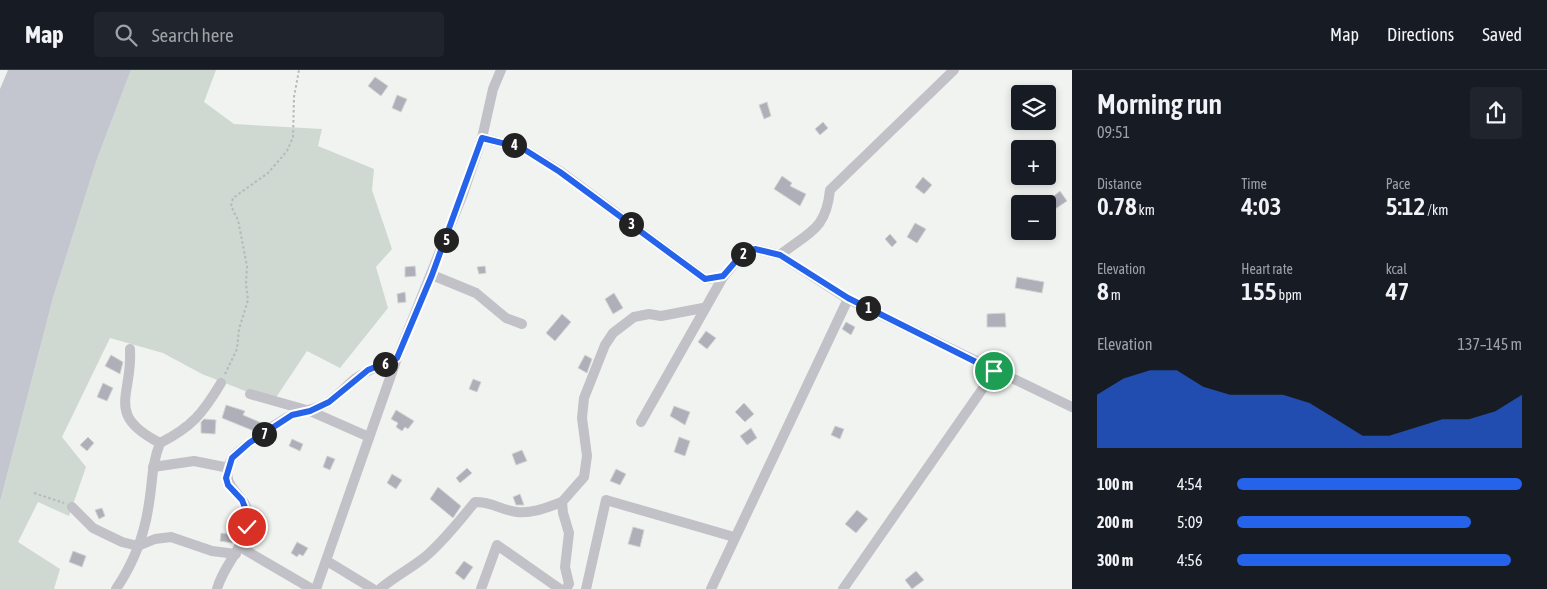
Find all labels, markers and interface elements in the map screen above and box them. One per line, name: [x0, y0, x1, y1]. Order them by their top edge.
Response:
search box: [94, 12, 444, 57]
text: Map: [25, 21, 64, 48]
icon: search: [112, 21, 140, 49]
text: Search here: [152, 24, 234, 46]
text: Map: [1330, 24, 1359, 45]
text: Directions: [1387, 24, 1454, 45]
text: Saved: [1482, 24, 1522, 45]
map controls: [1011, 85, 1056, 240]
button: layers: [1011, 85, 1056, 130]
button: share: [1470, 87, 1522, 139]
text: Morning run: [1097, 88, 1222, 120]
text: 09:51: [1097, 123, 1130, 141]
pin: 4: [502, 132, 526, 158]
text: 4: [511, 137, 518, 153]
button: +: [1011, 140, 1056, 185]
text: Distance: [1097, 176, 1142, 192]
text: Time: [1241, 176, 1267, 192]
text: Pace: [1386, 176, 1410, 192]
text: 0.78: [1097, 192, 1137, 220]
text: 4:03: [1241, 192, 1282, 220]
text: 5:12: [1386, 192, 1425, 220]
button: −: [1011, 195, 1056, 240]
text: km: [1137, 202, 1155, 218]
text: /km: [1425, 202, 1448, 218]
pin: 3: [618, 212, 644, 236]
text: 3: [628, 216, 635, 232]
pin: 5: [434, 228, 458, 252]
text: 5: [443, 232, 450, 248]
pin: 2: [730, 242, 756, 266]
text: 2: [740, 246, 747, 262]
text: Elevation: [1097, 261, 1146, 277]
text: Heart rate: [1241, 261, 1293, 277]
text: kcal: [1386, 261, 1407, 277]
text: 8: [1097, 277, 1109, 305]
text: 155: [1241, 277, 1277, 305]
text: 47: [1386, 277, 1409, 305]
text: m: [1109, 287, 1121, 303]
text: bpm: [1277, 287, 1302, 303]
pin: 1: [856, 296, 880, 320]
text: 1: [865, 300, 872, 316]
text: Elevation: [1097, 335, 1152, 353]
text: 137–145 m: [1458, 335, 1522, 353]
pin: [973, 350, 1015, 392]
pin: 6: [372, 352, 398, 376]
text: 6: [382, 356, 389, 372]
icon: arrive: [980, 357, 1008, 385]
pin: 7: [252, 422, 276, 446]
text: 7: [261, 426, 268, 442]
text: 100 m: [1097, 475, 1133, 493]
text: 4:54: [1177, 475, 1202, 493]
pin: [226, 506, 268, 548]
icon: check: [233, 513, 261, 541]
text: 200 m: [1097, 513, 1133, 531]
text: 5:09: [1177, 513, 1203, 531]
text: 300 m: [1097, 551, 1133, 569]
text: 4:56: [1177, 551, 1202, 569]

